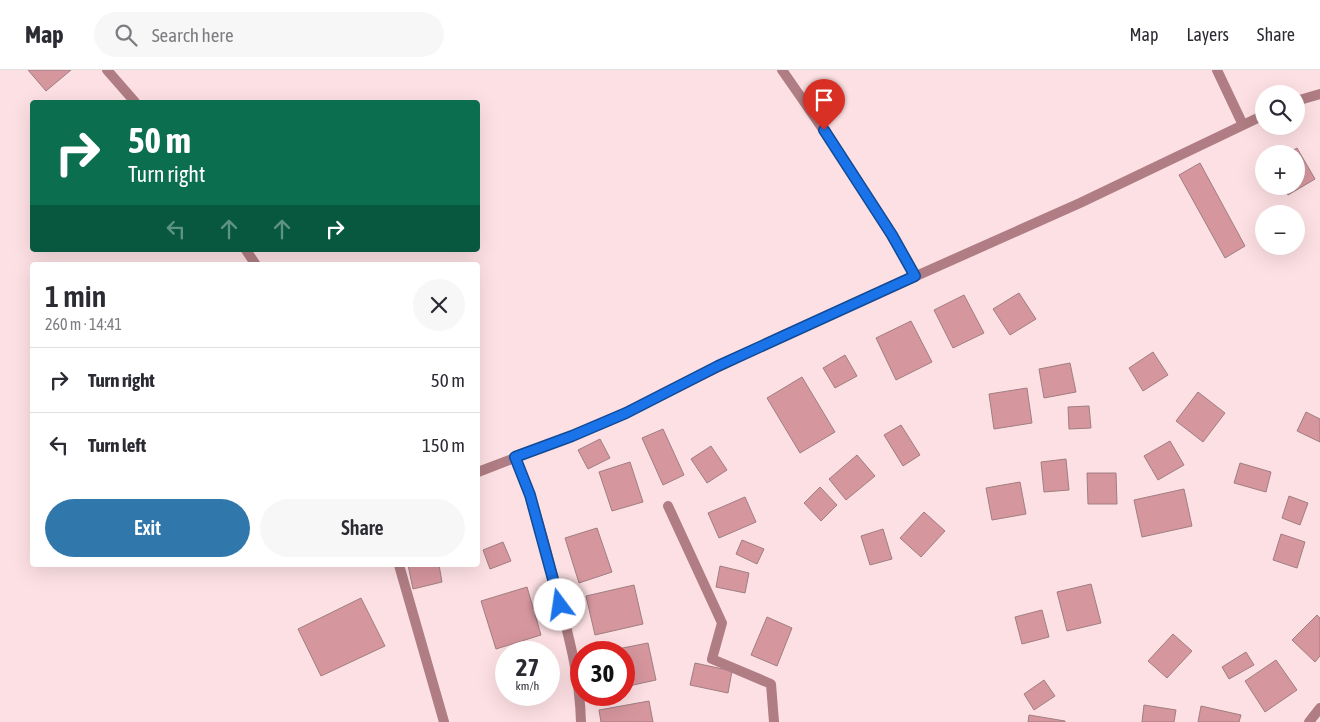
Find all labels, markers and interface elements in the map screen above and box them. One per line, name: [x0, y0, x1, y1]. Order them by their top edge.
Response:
search box: [94, 12, 444, 57]
text: Map: [25, 21, 64, 48]
icon: search: [112, 21, 140, 49]
text: Search here: [152, 24, 234, 46]
text: Map: [1129, 24, 1158, 45]
text: Layers: [1186, 24, 1229, 45]
text: Share: [1257, 24, 1295, 45]
pin: [803, 79, 845, 130]
map controls: [1255, 85, 1305, 255]
button: search: [1255, 85, 1305, 135]
icon: arrive: [810, 86, 838, 114]
icon: right: [45, 120, 110, 185]
text: 50 m: [128, 120, 191, 160]
button: +: [1255, 145, 1305, 195]
text: Turn right: [128, 161, 205, 187]
button: −: [1255, 205, 1305, 255]
icon: left: [162, 215, 190, 243]
icon: ahead: [215, 215, 243, 243]
icon: ahead: [268, 215, 296, 243]
icon: right: [321, 215, 349, 243]
text: 1 min: [45, 279, 106, 313]
button: close: [413, 279, 465, 331]
text: 260 m · 14:41: [45, 315, 122, 333]
icon: right: [45, 366, 73, 394]
text: Turn right: [88, 369, 155, 391]
text: 50 m: [431, 369, 465, 391]
icon: left: [45, 431, 73, 459]
text: Turn left: [88, 434, 146, 456]
text: 150 m: [422, 434, 465, 456]
button: Exit: [45, 499, 250, 557]
button: Share: [260, 499, 465, 557]
position arrow: [533, 578, 585, 630]
speed limit sign: 30: [570, 641, 635, 706]
text: 27: [516, 653, 539, 681]
text: km/h: [516, 679, 539, 693]

